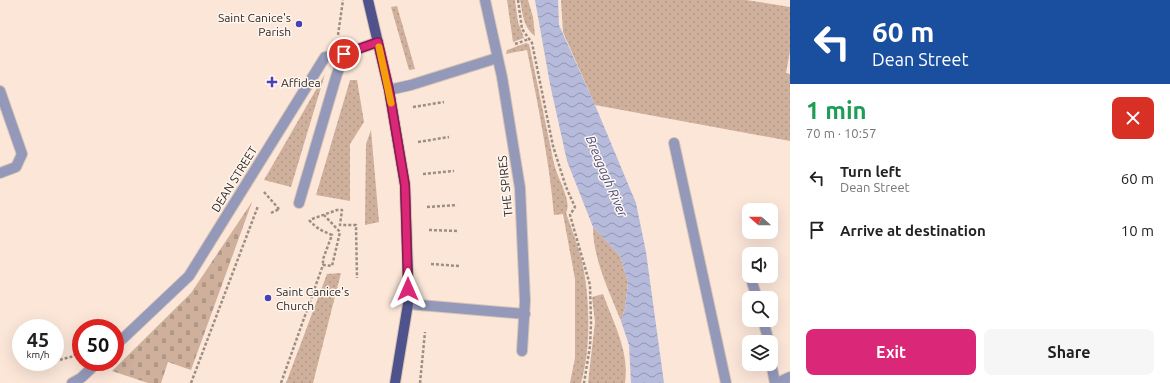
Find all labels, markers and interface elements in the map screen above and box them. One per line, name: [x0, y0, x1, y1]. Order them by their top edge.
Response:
place label: Saint Canice's Parish: [218, 11, 291, 38]
icon: left: [806, 16, 858, 68]
text: 60 m: [872, 16, 934, 47]
marker: Saint Canice's Parish: [294, 19, 304, 29]
pin: [327, 37, 361, 71]
icon: arrive: [333, 43, 355, 65]
text: Dean Street: [872, 49, 969, 69]
marker: Affidea: [266, 76, 278, 88]
place label: Affidea: [281, 76, 321, 89]
text: 1 min: [806, 97, 867, 124]
button: close: [1112, 97, 1154, 139]
text: 70 m · 10:57: [806, 126, 877, 140]
water label: Breagagh River: [584, 133, 631, 220]
street label: DEAN STREET: [209, 143, 260, 214]
street label: THE SPIRES: [495, 155, 515, 217]
text: Turn left: [840, 163, 901, 180]
icon: left: [806, 167, 828, 189]
text: 60 m: [1121, 170, 1154, 187]
text: Dean Street: [840, 180, 910, 194]
north arrow: [742, 203, 778, 239]
map controls: [742, 203, 778, 371]
icon: arrive: [806, 219, 828, 241]
text: Arrive at destination: [840, 222, 986, 239]
text: 10 m: [1121, 222, 1154, 239]
button: sound: [742, 247, 778, 283]
position arrow: [387, 268, 429, 310]
place label: Saint Canice's Church: [276, 285, 349, 312]
button: search: [742, 291, 778, 327]
marker: Saint Canice's Church: [263, 293, 273, 303]
speed limit sign: 50: [72, 319, 124, 371]
text: 45: [27, 328, 49, 351]
button: Exit: [806, 329, 976, 375]
button: Share: [984, 329, 1154, 375]
button: layers: [742, 335, 778, 371]
text: km/h: [26, 349, 50, 360]

